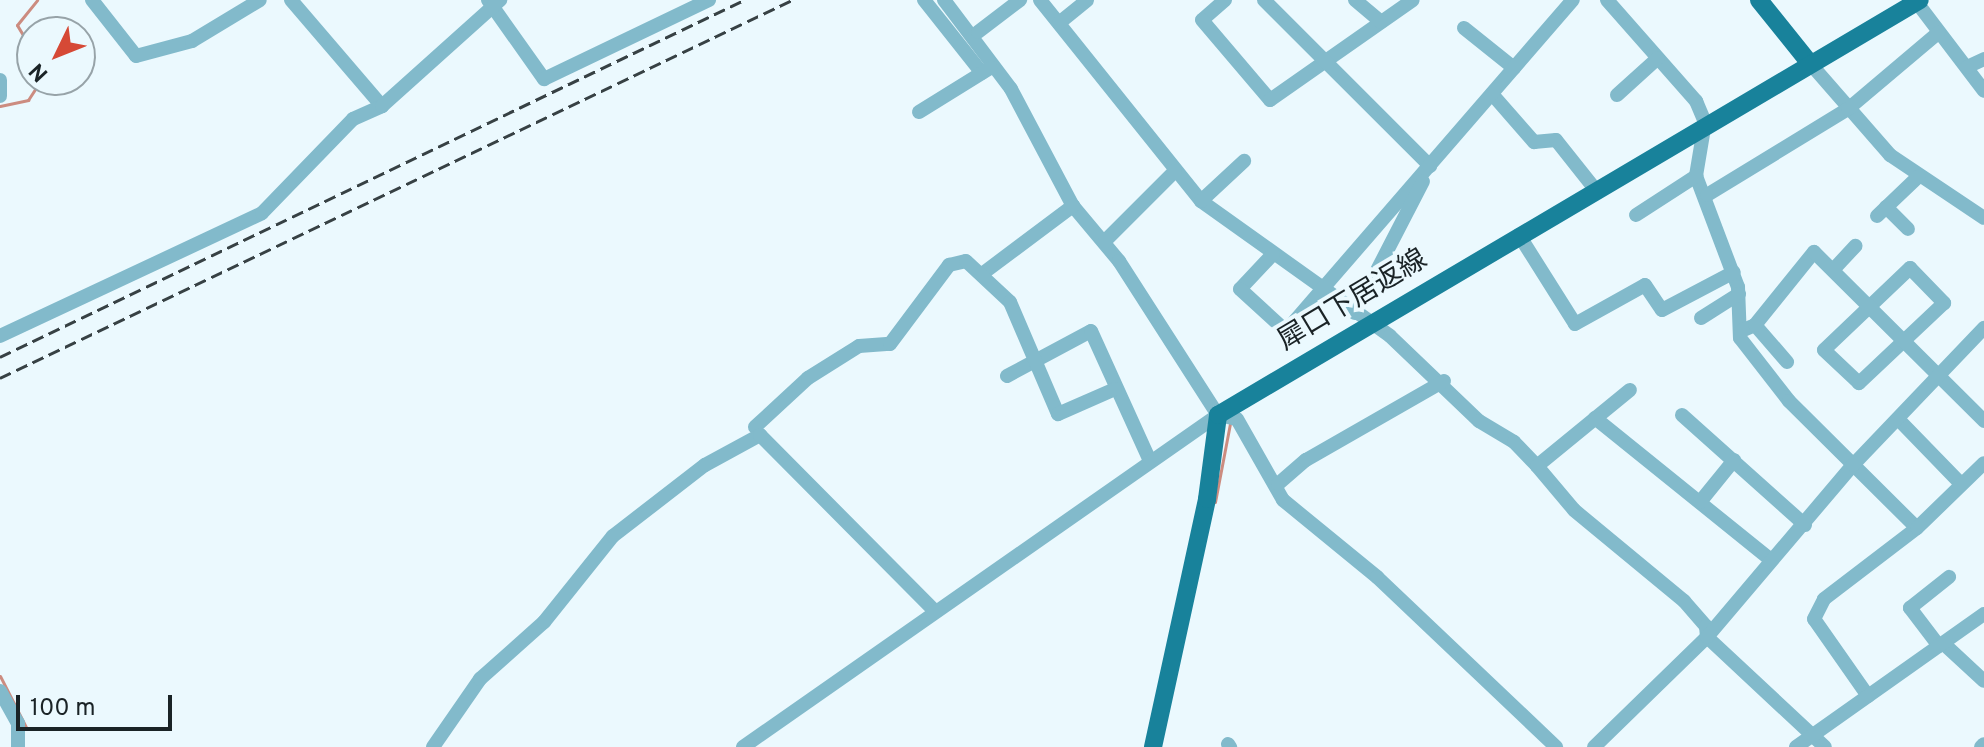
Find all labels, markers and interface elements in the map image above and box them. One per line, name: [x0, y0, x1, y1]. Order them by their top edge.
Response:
north arrow: [16, 16, 96, 96]
text: N: [24, 56, 55, 86]
street label: 犀口下居返線: [1272, 243, 1434, 359]
scale bar: [20, 679, 176, 729]
text: 100 m: [30, 694, 96, 724]

